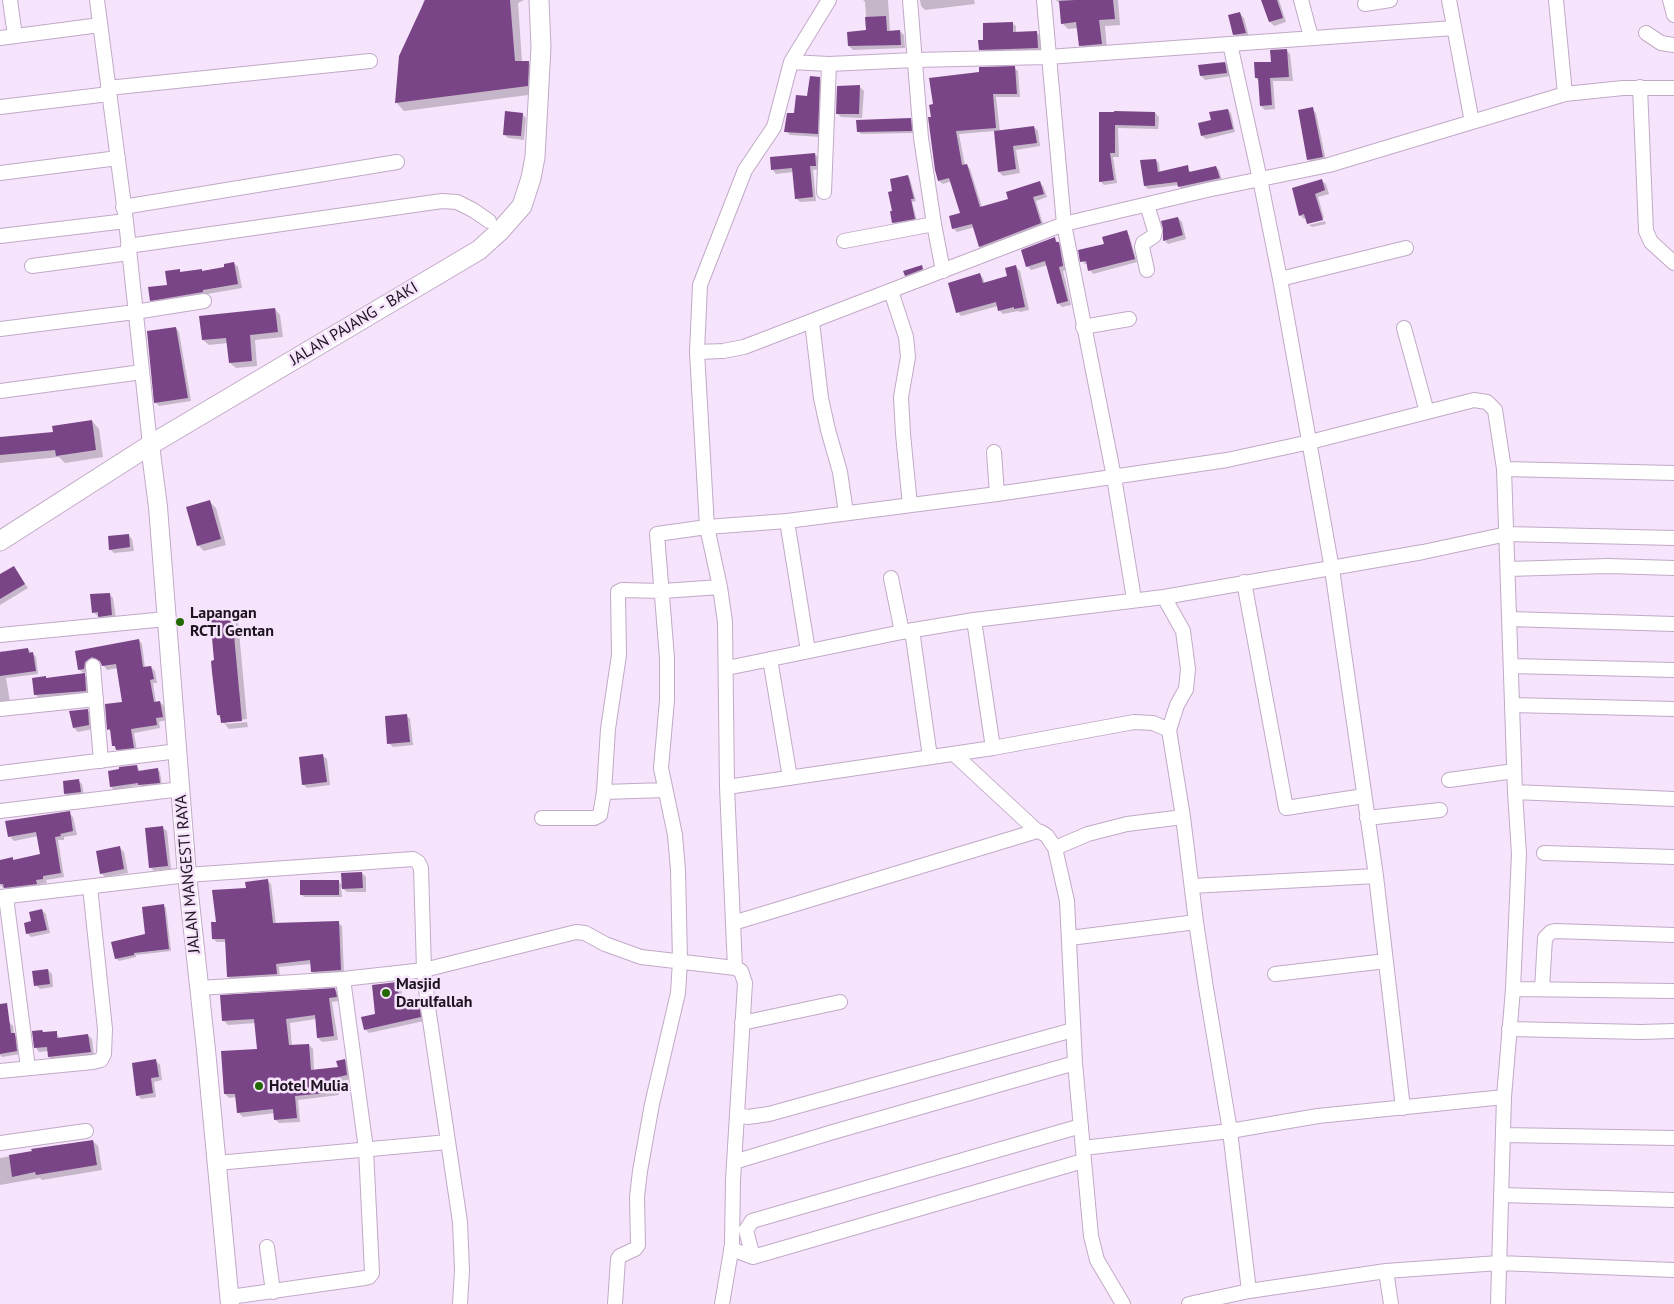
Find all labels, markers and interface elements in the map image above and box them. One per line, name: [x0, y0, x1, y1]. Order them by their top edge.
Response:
street label: JALAN PAJANG - BAKI: [286, 278, 422, 370]
place label: Lapangan RCTI Gentan: [190, 603, 274, 641]
marker: Lapangan RCTI Gentan: [174, 616, 186, 628]
street label: JALAN MANGESTI RAYA: [172, 794, 204, 954]
place label: Masjid Darulfallah: [396, 974, 472, 1012]
marker: Masjid Darulfallah: [380, 987, 392, 999]
place label: Hotel Mulia: [269, 1076, 349, 1096]
marker: Hotel Mulia: [253, 1080, 265, 1092]

